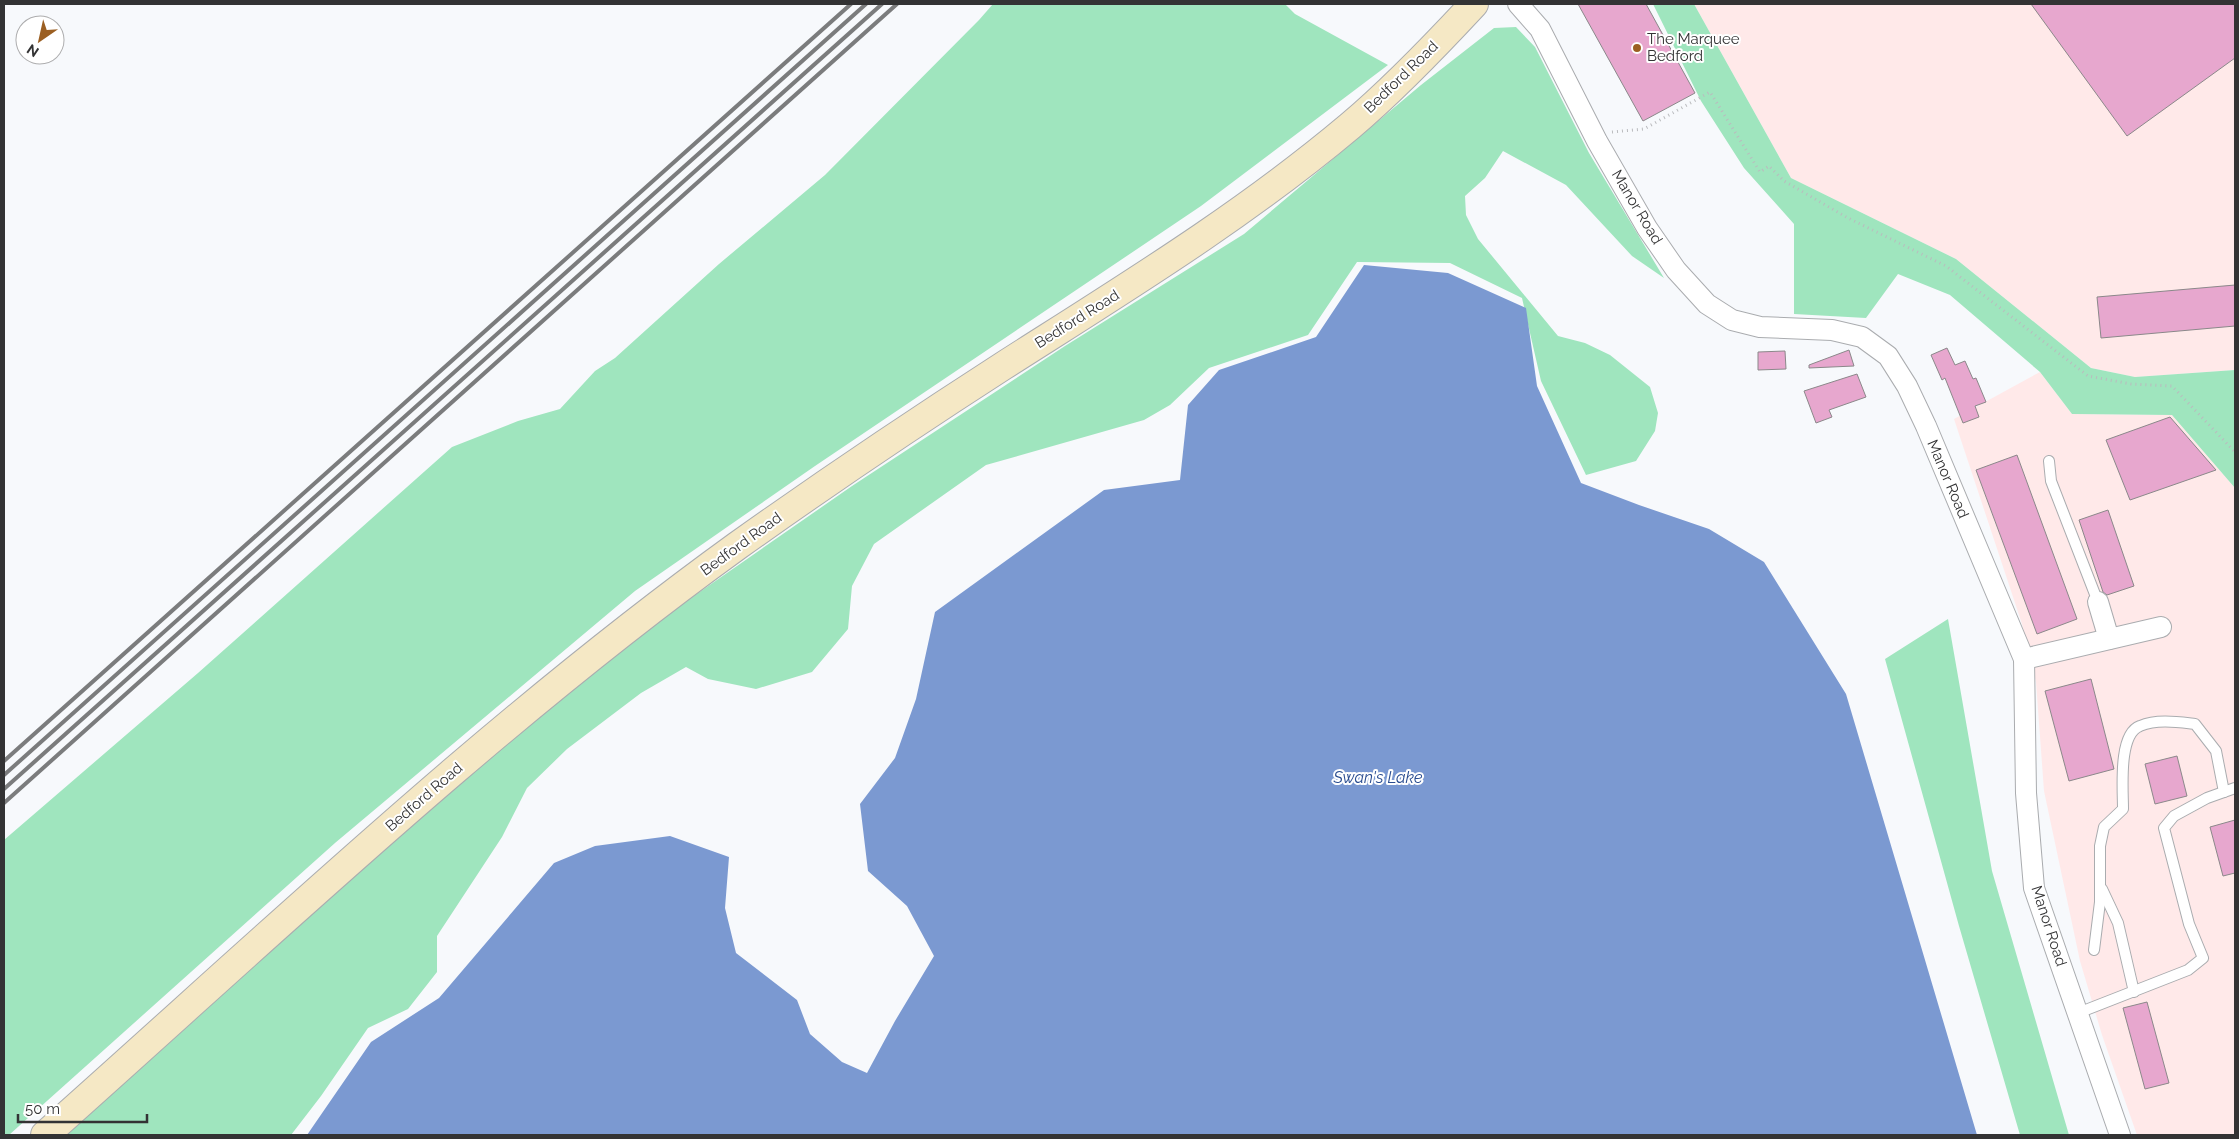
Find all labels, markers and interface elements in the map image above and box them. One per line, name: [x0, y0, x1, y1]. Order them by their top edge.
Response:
north arrow: [15, 15, 65, 65]
place label: The Marquee Bedford: [1647, 30, 1740, 65]
street label: Bedford Road: [1360, 37, 1442, 117]
text: N: [24, 41, 42, 60]
marker: The Marquee Bedford: [1631, 42, 1643, 54]
street label: Manor Road: [1608, 167, 1666, 247]
street label: Bedford Road: [1032, 286, 1122, 352]
street label: Manor Road: [1923, 437, 1973, 521]
street label: Bedford Road: [697, 509, 785, 579]
street label: Bedford Road: [382, 759, 466, 835]
water label: Swan's Lake: [1332, 768, 1423, 787]
street label: Manor Road: [2028, 883, 2070, 969]
scale bar: [18, 1092, 146, 1124]
text: 50 m: [25, 1100, 60, 1118]

